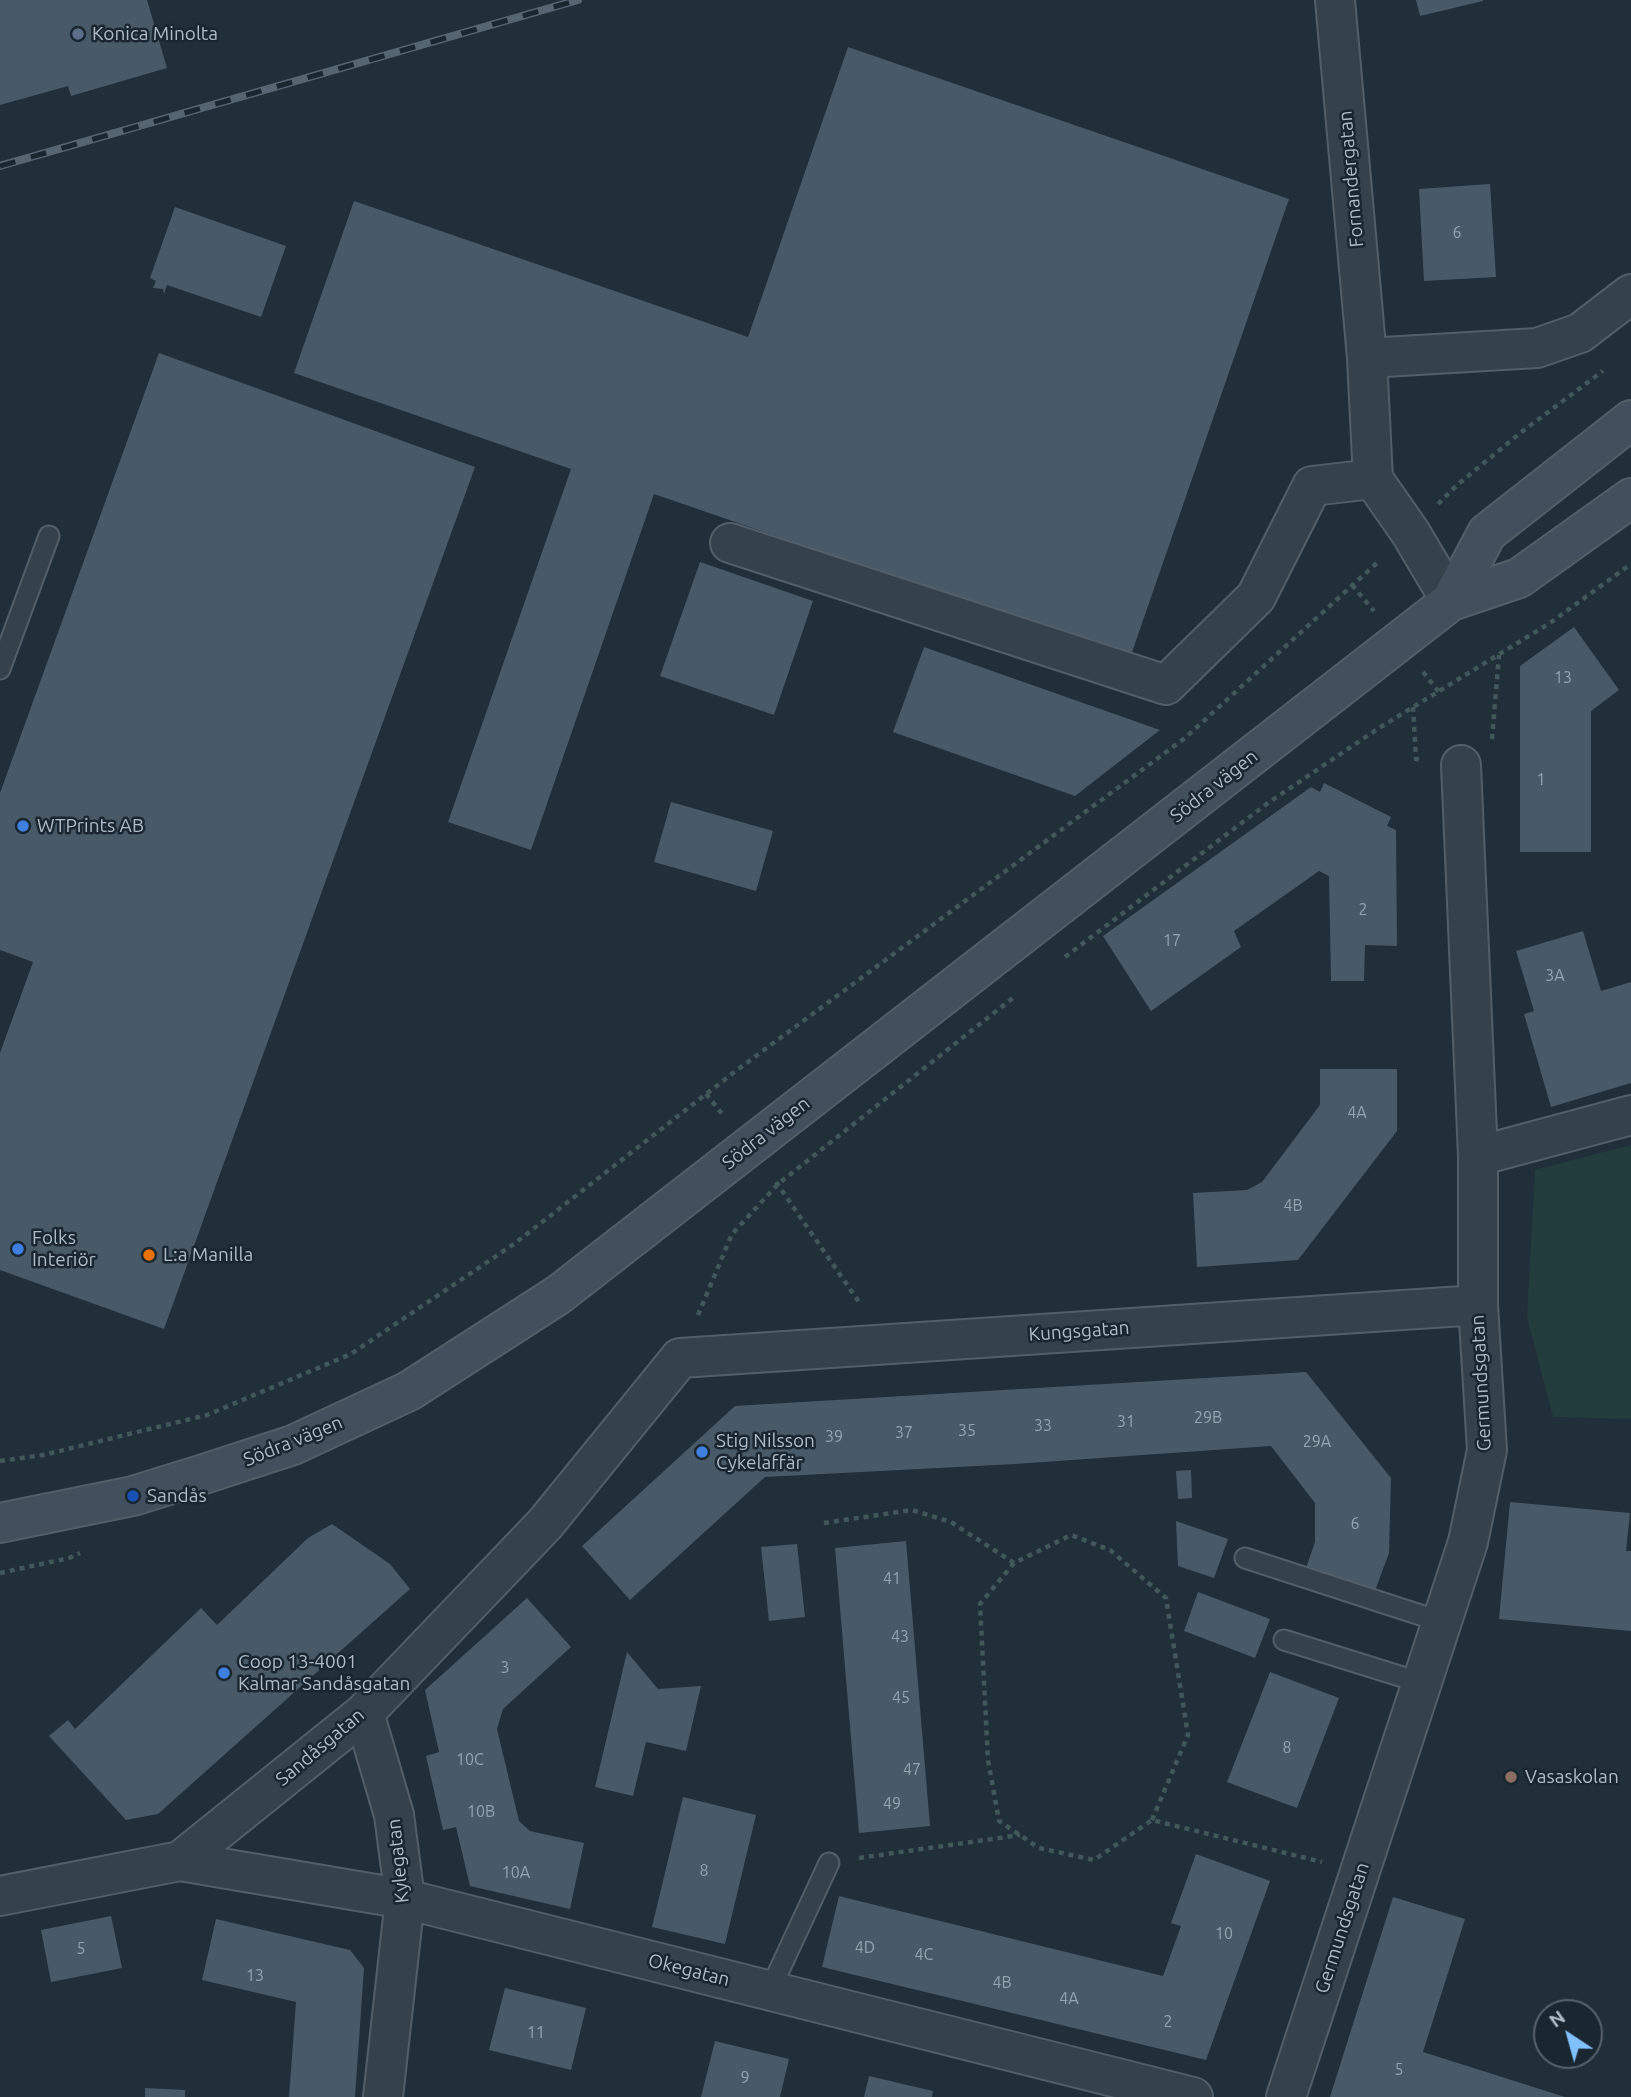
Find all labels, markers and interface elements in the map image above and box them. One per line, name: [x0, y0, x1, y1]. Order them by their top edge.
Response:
place label: Konica Minolta: [92, 23, 218, 45]
marker: Konica Minolta: [70, 26, 86, 42]
street label: Fornandergatan: [1334, 110, 1368, 248]
house number: 6: [1452, 223, 1462, 243]
house number: 13: [1554, 668, 1572, 688]
street label: Södra vägen: [1166, 745, 1262, 827]
house number: 1: [1536, 770, 1546, 790]
place label: WTPrints AB: [37, 815, 144, 837]
marker: WTPrints AB: [15, 818, 31, 834]
house number: 2: [1358, 900, 1368, 920]
house number: 17: [1163, 931, 1181, 951]
house number: 3A: [1545, 966, 1565, 986]
street label: Södra vägen: [718, 1092, 814, 1174]
house number: 4A: [1347, 1103, 1367, 1123]
house number: 4B: [1283, 1196, 1303, 1216]
place label: Folks Interiör: [32, 1227, 96, 1271]
marker: Folks Interiör: [10, 1241, 26, 1257]
place label: L:a Manilla: [163, 1244, 253, 1266]
marker: L:a Manilla: [141, 1247, 157, 1263]
street label: Germundsgatan: [1466, 1314, 1496, 1452]
street label: Kungsgatan: [1028, 1316, 1130, 1346]
house number: 29B: [1194, 1408, 1222, 1428]
street label: Södra vägen: [240, 1411, 346, 1471]
house number: 31: [1117, 1412, 1135, 1432]
house number: 33: [1034, 1416, 1052, 1436]
house number: 35: [958, 1421, 976, 1441]
house number: 37: [895, 1423, 913, 1443]
house number: 39: [825, 1427, 843, 1447]
place label: Stig Nilsson Cykelaffär: [716, 1430, 815, 1474]
house number: 29A: [1303, 1432, 1331, 1452]
marker: Stig Nilsson Cykelaffär: [694, 1444, 710, 1460]
place label: Sandås: [147, 1485, 207, 1507]
marker: Sandås: [125, 1488, 141, 1504]
house number: 6: [1350, 1514, 1360, 1534]
house number: 41: [883, 1569, 901, 1589]
house number: 43: [891, 1627, 909, 1647]
place label: Coop 13-4001 Kalmar Sandåsgatan: [238, 1651, 410, 1695]
house number: 3: [500, 1658, 510, 1678]
marker: Coop 13-4001 Kalmar Sandåsgatan: [216, 1665, 232, 1681]
house number: 45: [892, 1688, 910, 1708]
street label: Sandåsgatan: [271, 1703, 369, 1791]
house number: 8: [1282, 1738, 1292, 1758]
house number: 10C: [456, 1750, 484, 1770]
house number: 47: [903, 1760, 921, 1780]
place label: Vasaskolan: [1525, 1766, 1619, 1788]
marker: Vasaskolan: [1503, 1769, 1519, 1785]
house number: 49: [883, 1794, 901, 1814]
house number: 10B: [467, 1802, 495, 1822]
street label: Kylegatan: [382, 1818, 414, 1904]
street label: Germundsgatan: [1310, 1860, 1374, 1996]
house number: 8: [699, 1861, 709, 1881]
house number: 10A: [502, 1863, 530, 1883]
house number: 10: [1215, 1924, 1233, 1944]
house number: 4D: [855, 1938, 875, 1958]
house number: 5: [76, 1939, 86, 1959]
house number: 4C: [915, 1945, 933, 1965]
street label: Okegatan: [646, 1949, 732, 1991]
house number: 13: [246, 1966, 264, 1986]
house number: 4B: [992, 1973, 1012, 1993]
house number: 4A: [1059, 1989, 1079, 2009]
north arrow: [1533, 1999, 1603, 2069]
text: N: [1545, 2006, 1569, 2032]
house number: 2: [1163, 2012, 1173, 2032]
house number: 11: [527, 2023, 545, 2043]
house number: 5: [1394, 2060, 1404, 2080]
house number: 9: [740, 2068, 750, 2088]

